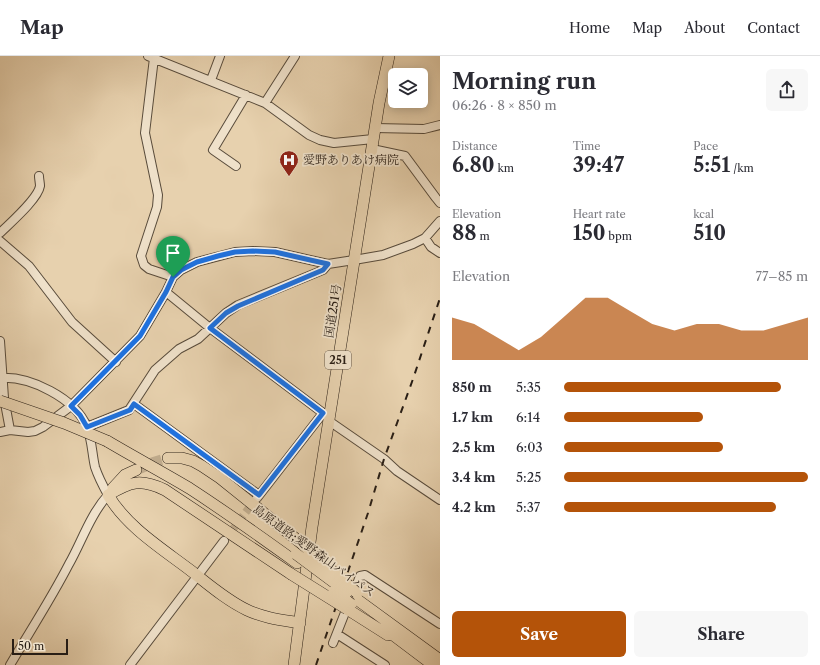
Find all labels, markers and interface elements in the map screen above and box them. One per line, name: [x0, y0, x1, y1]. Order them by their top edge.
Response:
text: Map: [20, 16, 64, 39]
text: Home: [569, 19, 610, 37]
text: Map: [632, 19, 662, 37]
text: About: [684, 19, 725, 37]
text: Contact: [747, 19, 800, 37]
map controls: [388, 68, 428, 108]
button: layers: [388, 68, 428, 108]
text: Morning run: [452, 68, 596, 95]
button: share: [766, 69, 808, 111]
text: 06:26 · 8 × 850 m: [452, 97, 557, 113]
text: Distance: [452, 139, 498, 153]
text: Time: [573, 139, 600, 153]
text: Pace: [693, 139, 718, 153]
hospital icon: 愛野ありあけ病院: [278, 149, 300, 177]
place label: 愛野ありあけ病院: [303, 152, 399, 167]
text: 6.80: [452, 153, 495, 177]
text: 39:47: [573, 153, 624, 177]
text: 5:51: [693, 153, 730, 177]
text: km: [495, 161, 514, 175]
text: /km: [730, 161, 754, 175]
text: Elevation: [452, 207, 501, 221]
text: Heart rate: [573, 207, 626, 221]
text: kcal: [693, 207, 714, 221]
text: 88: [452, 221, 477, 245]
text: 150: [573, 221, 605, 245]
text: 510: [693, 221, 726, 245]
text: m: [477, 229, 490, 243]
text: bpm: [605, 229, 632, 243]
pin: [156, 236, 190, 277]
icon: arrive: [162, 242, 184, 264]
text: Elevation: [452, 268, 510, 284]
text: 77–85 m: [756, 268, 808, 284]
street label: 国道251号: [321, 283, 344, 339]
road number: 251: [325, 351, 351, 369]
text: 850 m: [452, 379, 492, 395]
text: 5:35: [516, 379, 541, 395]
text: 1.7 km: [452, 409, 493, 425]
text: 6:14: [516, 409, 540, 425]
text: 2.5 km: [452, 439, 495, 455]
text: 6:03: [516, 439, 543, 455]
text: 3.4 km: [452, 469, 495, 485]
text: 5:25: [516, 469, 541, 485]
text: 4.2 km: [452, 499, 496, 515]
text: 5:37: [516, 499, 540, 515]
street label: 島原道路;愛野森山バイパス: [250, 501, 378, 600]
button: Save: [452, 611, 626, 657]
button: Share: [634, 611, 808, 657]
scale bar: [12, 637, 68, 656]
text: 50 m: [18, 639, 44, 653]

